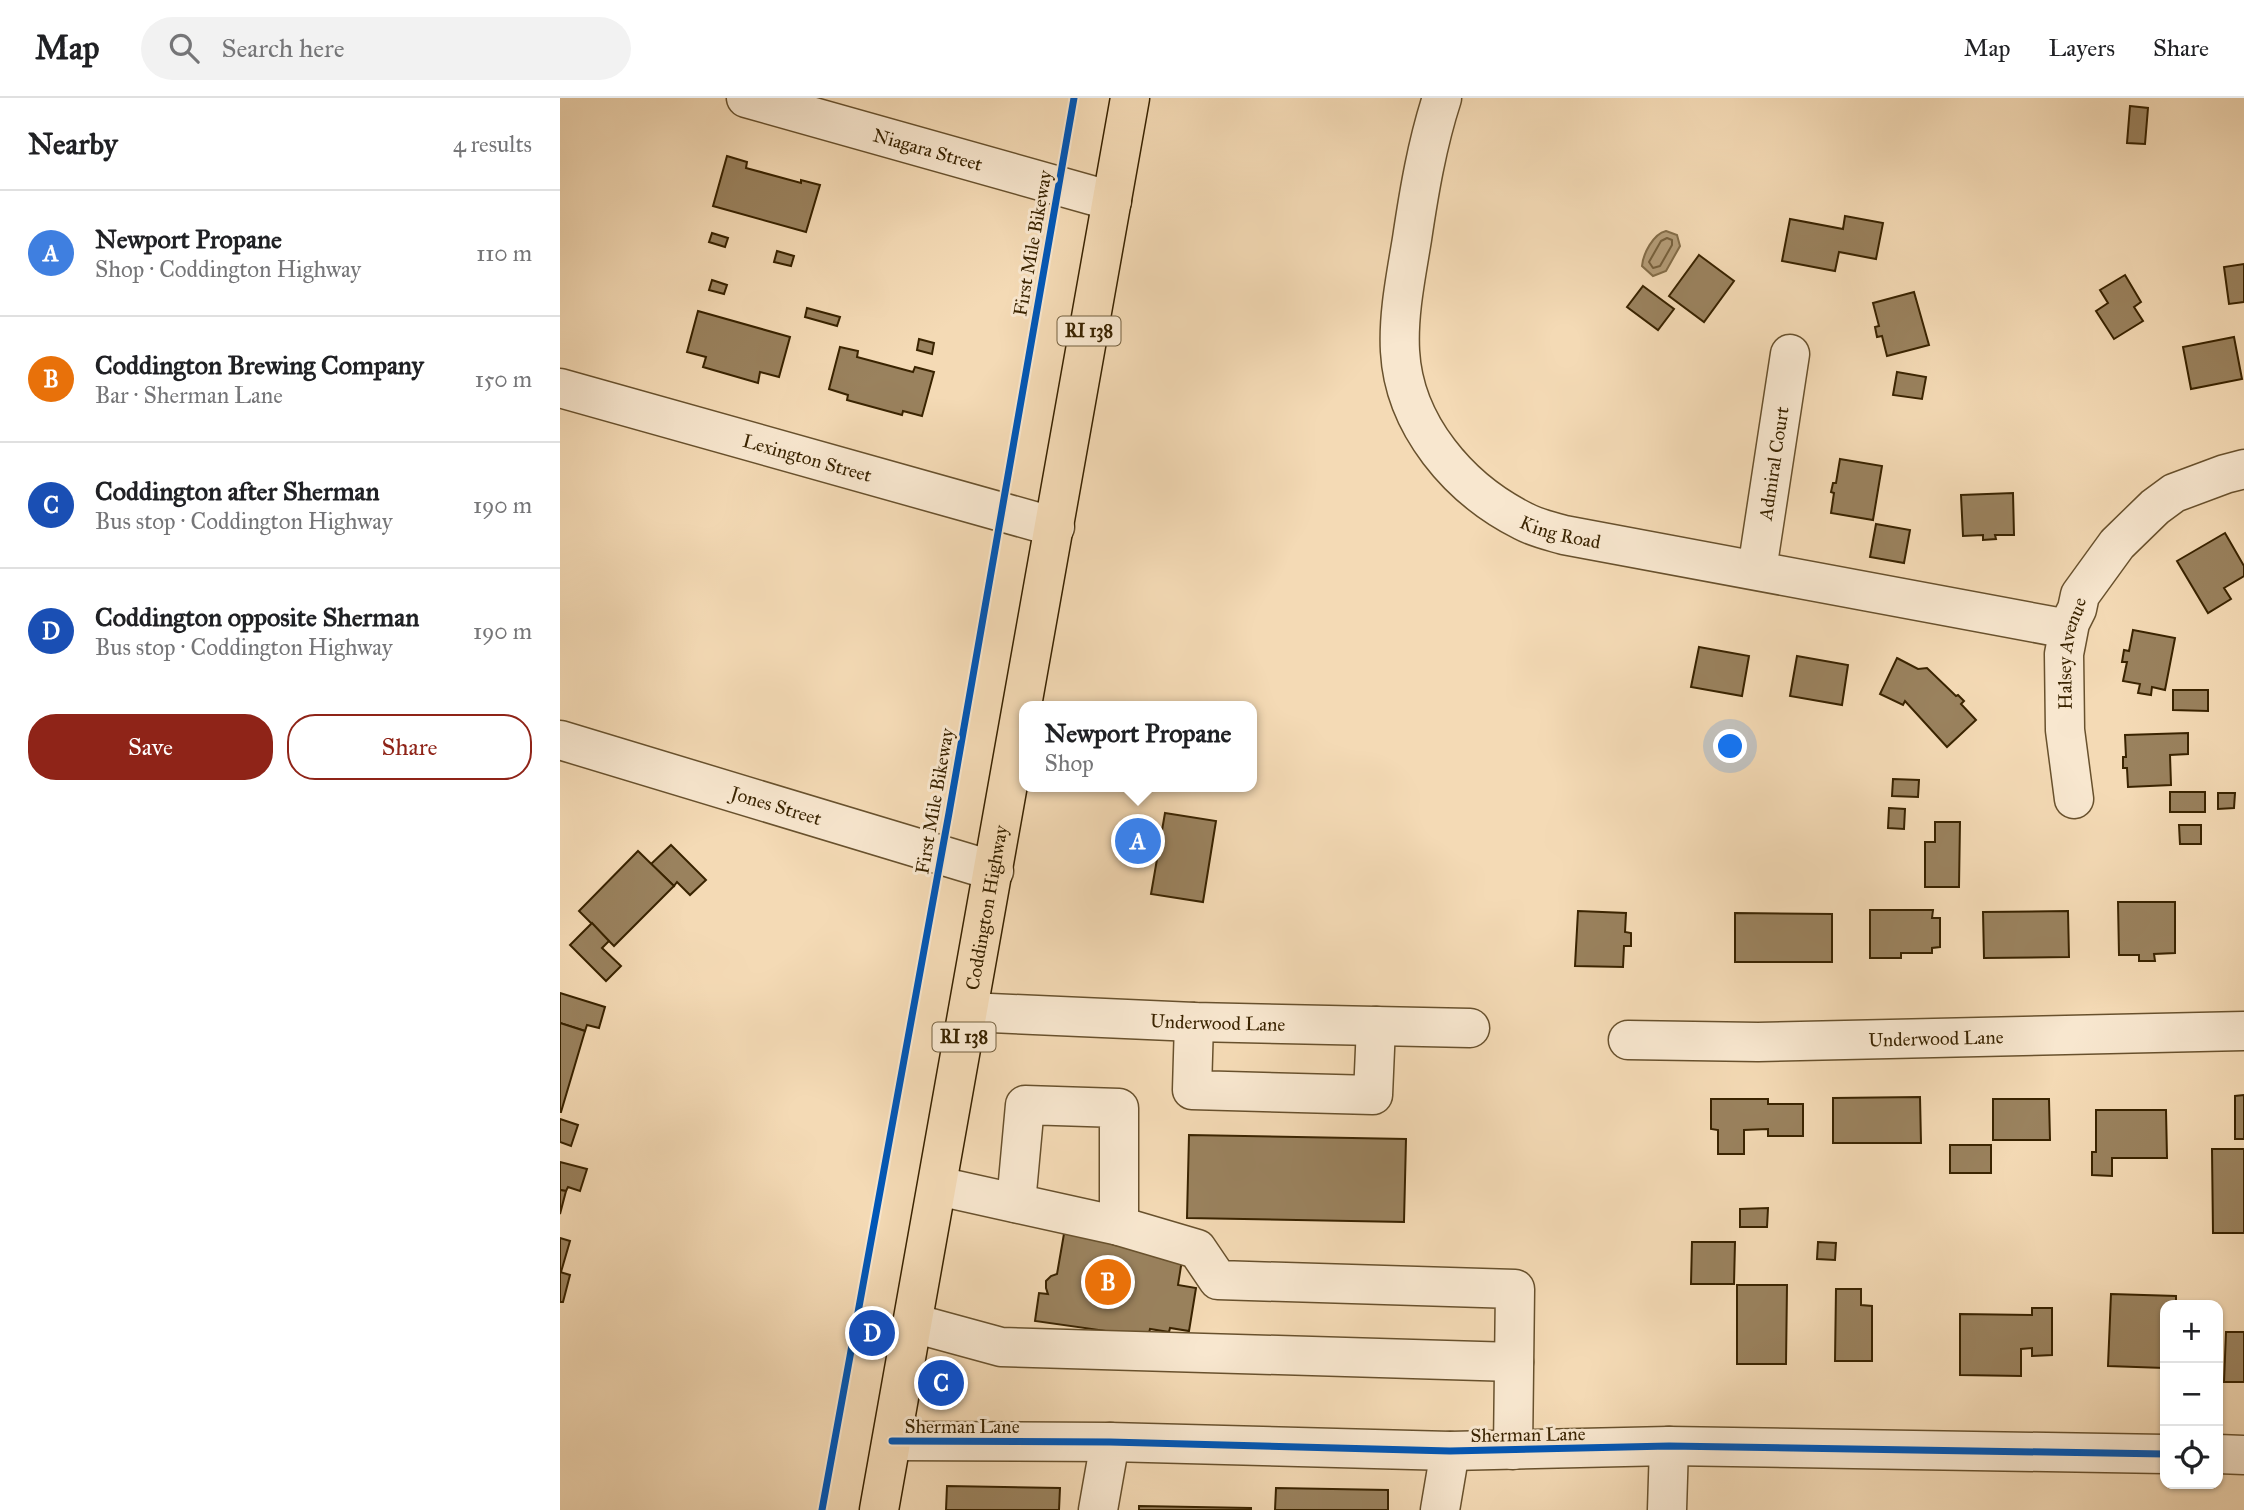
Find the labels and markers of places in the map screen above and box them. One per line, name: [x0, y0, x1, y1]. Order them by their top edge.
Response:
pin: A: [1115, 815, 1161, 867]
pin: B: [1085, 1256, 1131, 1308]
pin: D: [849, 1307, 895, 1359]
pin: C: [918, 1357, 964, 1409]

